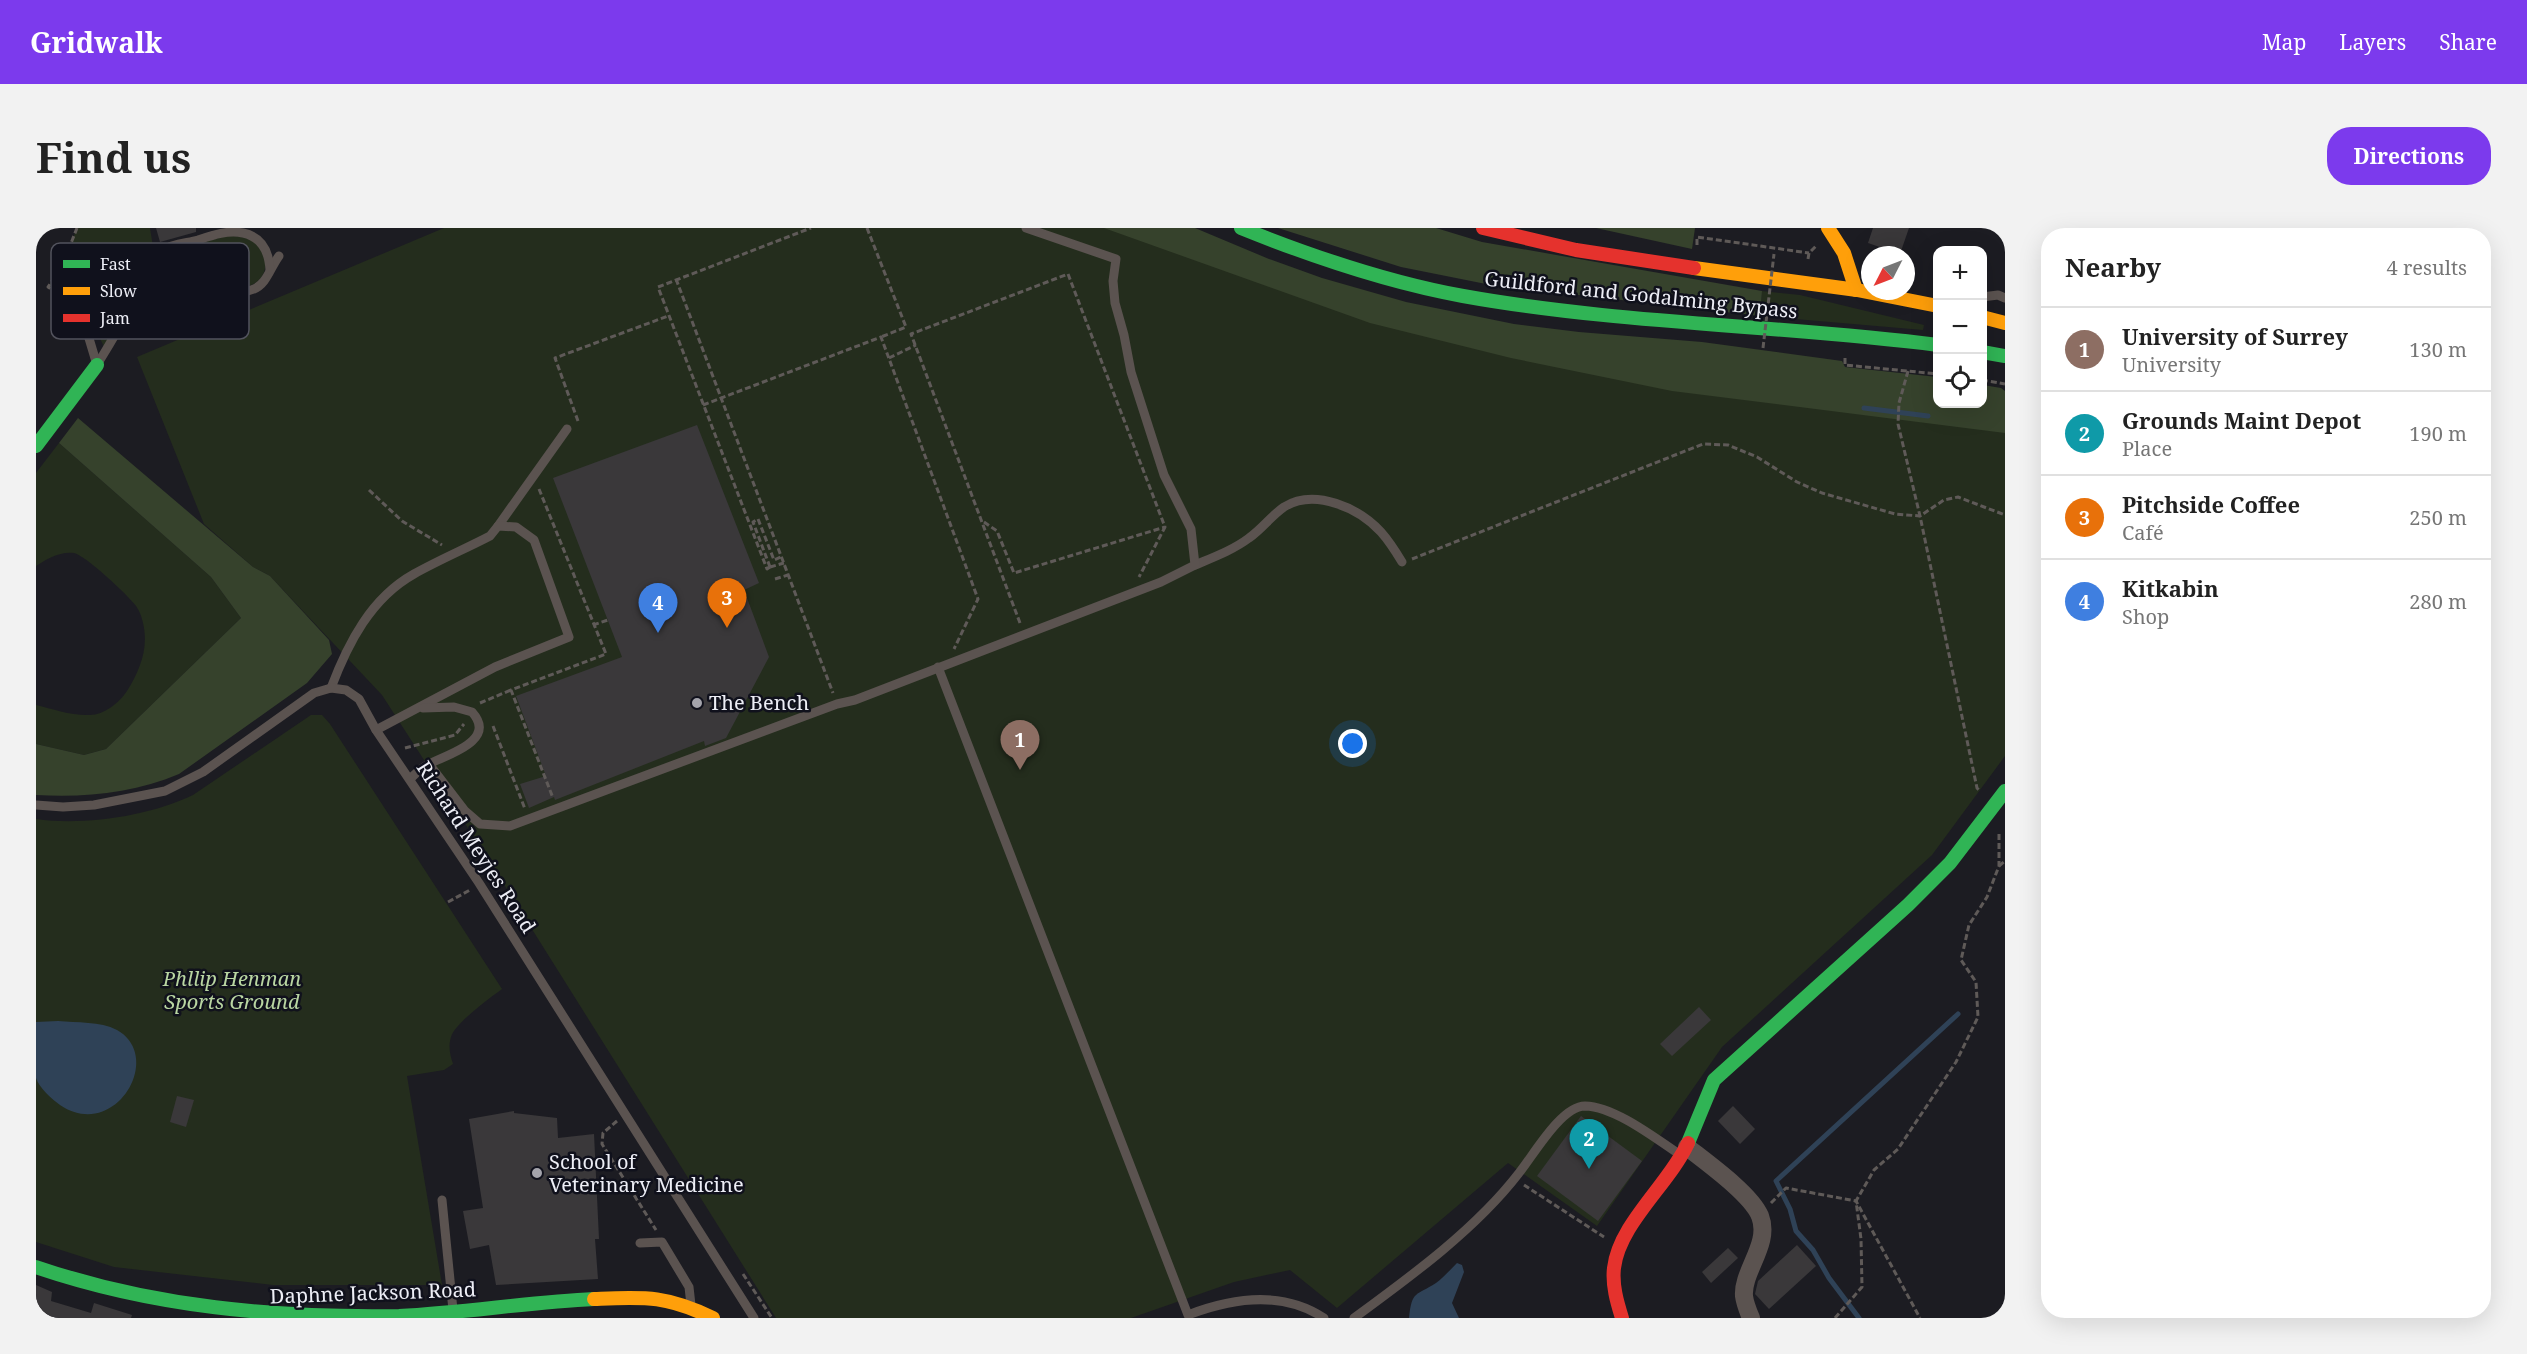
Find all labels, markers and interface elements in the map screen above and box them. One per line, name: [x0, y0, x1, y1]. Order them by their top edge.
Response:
text: Gridwalk: [30, 23, 163, 61]
text: Map: [2262, 28, 2306, 56]
text: Layers: [2339, 28, 2406, 56]
text: Share: [2439, 28, 2497, 56]
button: Directions: [2327, 127, 2491, 185]
text: Find us: [36, 128, 191, 185]
legend: [51, 243, 249, 339]
north arrow: [1861, 246, 1915, 300]
map controls: [1933, 246, 1987, 408]
button: +: [1933, 246, 1987, 300]
text: Nearby: [2065, 249, 2161, 285]
text: Fast: [100, 253, 131, 275]
text: 4 results: [2387, 254, 2467, 281]
street label: Guildford and Godalming Bypass: [1483, 265, 1799, 324]
text: Slow: [100, 280, 137, 302]
button: −: [1933, 300, 1987, 354]
text: Jam: [99, 307, 130, 329]
text: University of Surrey: [2122, 321, 2348, 351]
text: 1: [2079, 336, 2090, 363]
text: 130 m: [2409, 336, 2467, 363]
text: University: [2122, 351, 2221, 378]
button: locate: [1933, 354, 1987, 408]
text: Grounds Maint Depot: [2122, 405, 2361, 435]
text: 2: [2079, 420, 2090, 447]
text: 190 m: [2409, 420, 2467, 447]
text: Place: [2122, 435, 2172, 462]
text: Pitchside Coffee: [2122, 489, 2300, 519]
text: 3: [2079, 504, 2090, 531]
text: 250 m: [2409, 504, 2467, 531]
text: Café: [2122, 519, 2164, 546]
text: Kitkabin: [2122, 573, 2219, 603]
pin: 3: [708, 578, 746, 628]
pin: 4: [638, 584, 678, 633]
text: 4: [2079, 588, 2090, 615]
text: 280 m: [2409, 588, 2467, 615]
text: Shop: [2122, 603, 2169, 630]
place label: The Bench: [709, 689, 809, 716]
marker: The Bench: [690, 696, 704, 710]
pin: 1: [1000, 720, 1040, 770]
your location: [1338, 729, 1367, 758]
street label: Richard Meyjes Road: [411, 755, 542, 938]
park label: Phllip Henman Sports Ground: [162, 965, 301, 1015]
pin: 2: [1570, 1120, 1608, 1169]
place label: School of Veterinary Medicine: [549, 1148, 744, 1198]
marker: School of Veterinary Medicine: [530, 1166, 544, 1180]
street label: Daphne Jackson Road: [269, 1275, 477, 1310]

